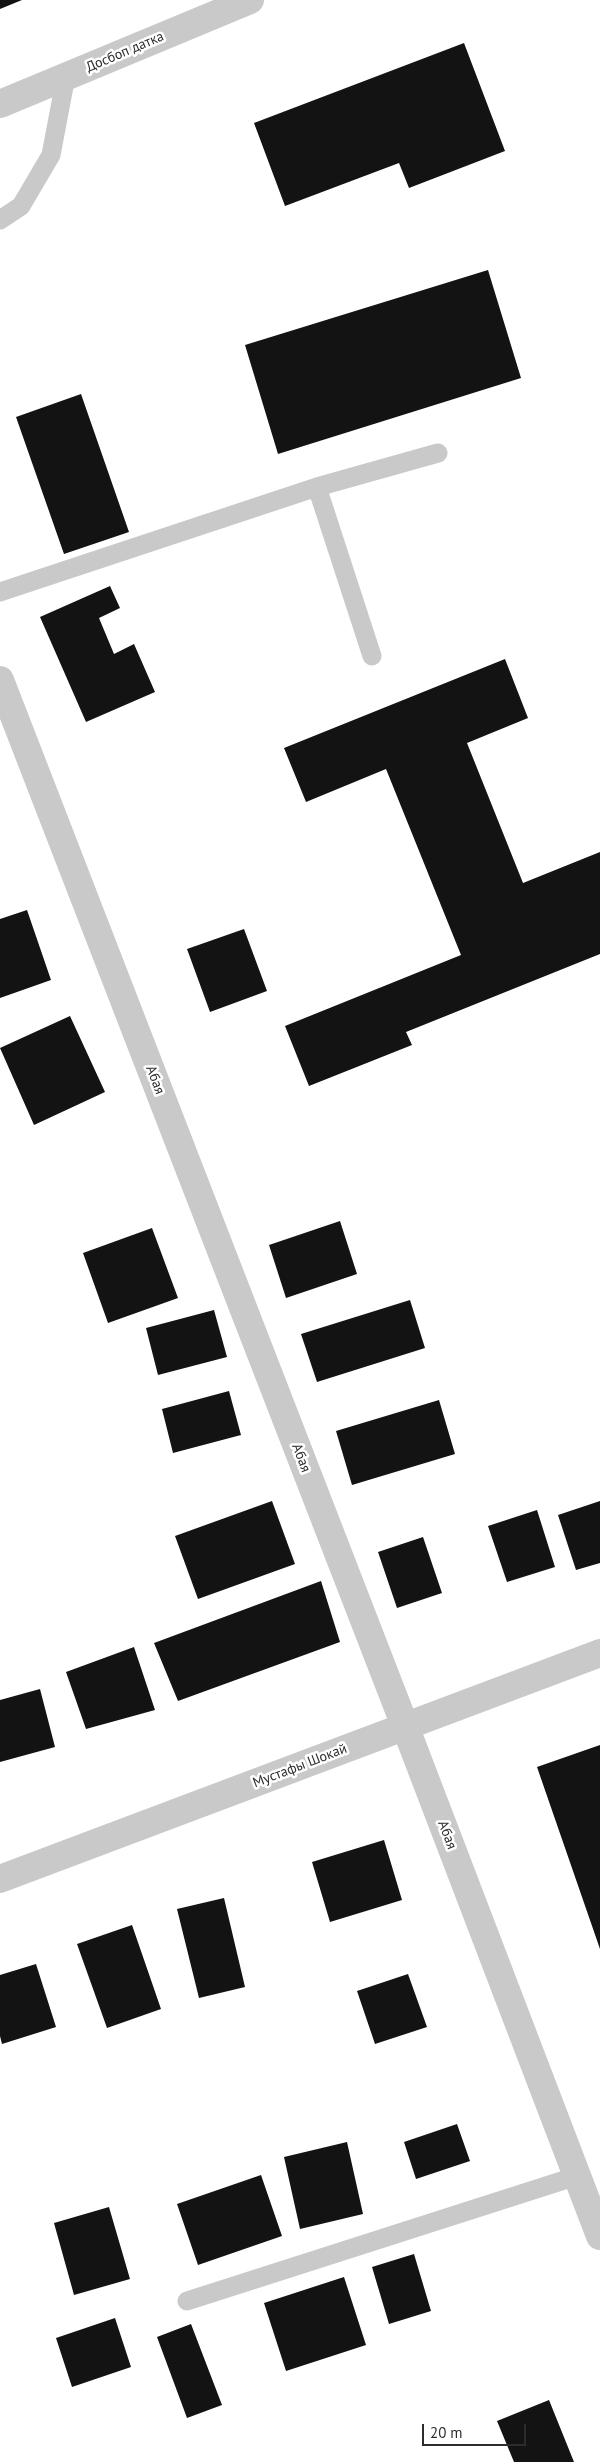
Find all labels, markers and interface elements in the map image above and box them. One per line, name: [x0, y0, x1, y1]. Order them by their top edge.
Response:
street label: Досбоп датка: [84, 28, 166, 76]
street label: Абая: [142, 1063, 168, 1097]
street label: Абая: [288, 1441, 314, 1475]
street label: Мустафы Шокай: [250, 1740, 350, 1792]
street label: Абая: [434, 1818, 460, 1852]
scale bar: [425, 2414, 529, 2446]
text: 20 m: [430, 2423, 463, 2442]

